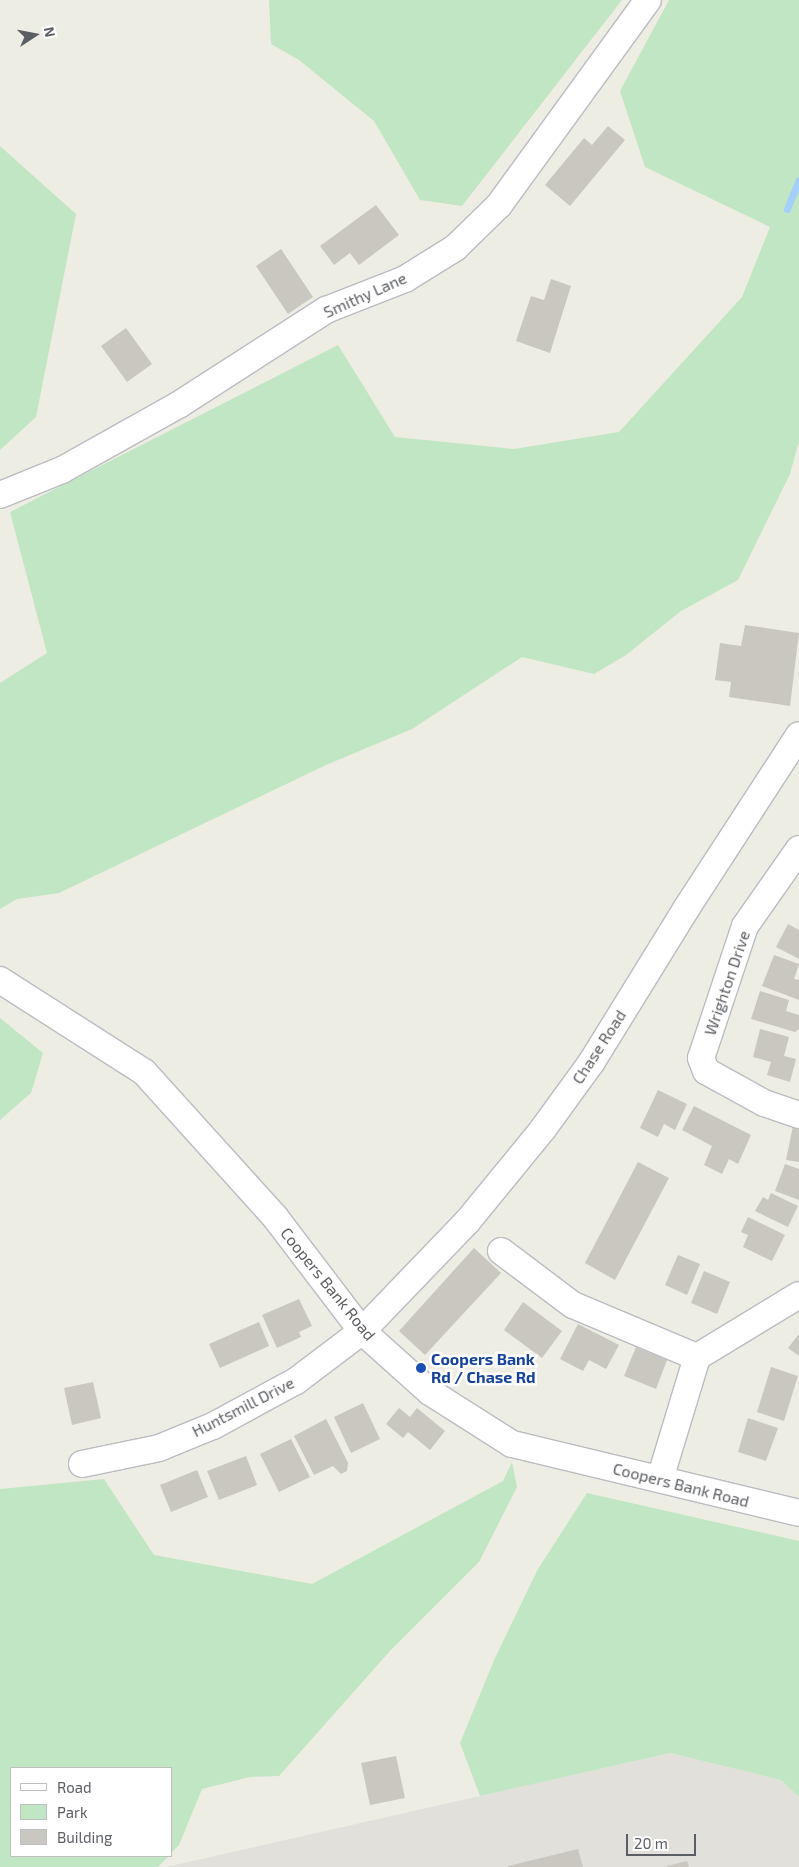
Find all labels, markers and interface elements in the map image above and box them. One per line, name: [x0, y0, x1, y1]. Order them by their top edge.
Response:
north arrow: [10, 10, 60, 60]
text: N: [41, 25, 60, 39]
street label: Smithy Lane: [320, 268, 410, 322]
street label: Wrighton Drive: [700, 928, 754, 1038]
street label: Chase Road: [568, 1006, 630, 1088]
street label: Coopers Bank Road: [277, 1224, 379, 1344]
place label: Coopers Bank Rd / Chase Rd: [431, 1349, 536, 1387]
marker: Coopers Bank Rd / Chase Rd: [415, 1362, 427, 1374]
street label: Huntsmill Drive: [189, 1373, 297, 1441]
street label: Coopers Bank Road: [611, 1459, 751, 1511]
legend: [10, 1767, 172, 1857]
text: Road: [57, 1778, 92, 1796]
text: Park: [57, 1803, 88, 1821]
scale bar: [629, 1824, 699, 1856]
text: Building: [57, 1828, 112, 1846]
text: 20 m: [634, 1834, 668, 1852]

